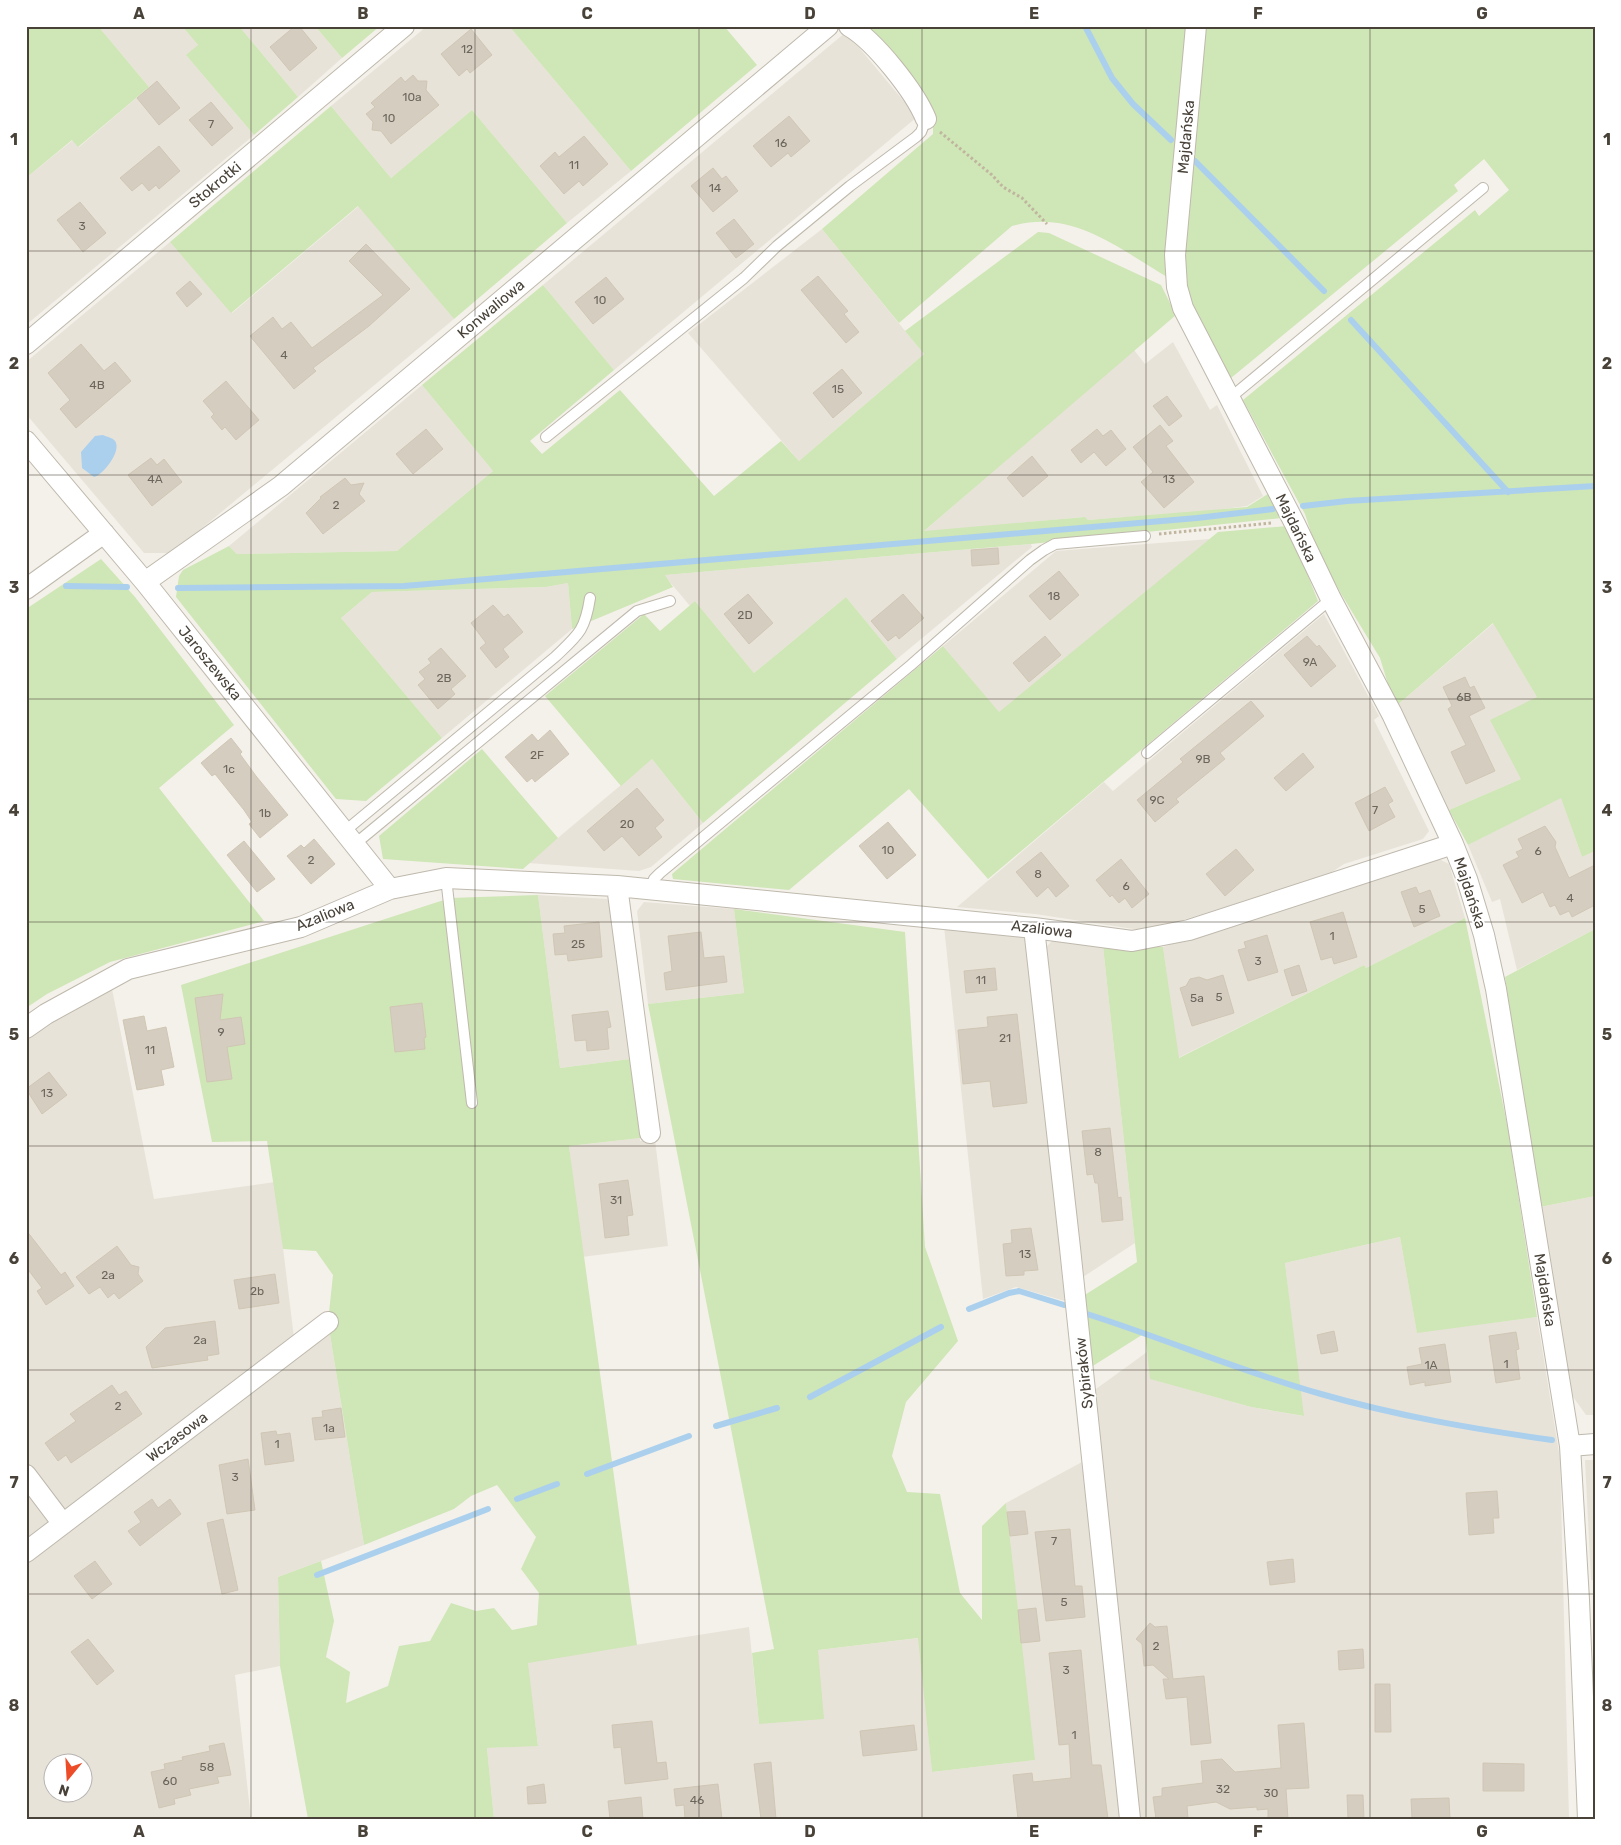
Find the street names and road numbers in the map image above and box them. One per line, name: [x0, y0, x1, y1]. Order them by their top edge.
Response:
street label: Majdańska: [1174, 99, 1198, 175]
street label: Stokrotki: [185, 158, 245, 212]
street label: Konwaliowa: [454, 276, 528, 342]
street label: Majdańska: [1272, 491, 1320, 565]
street label: Jaroszewska: [174, 622, 246, 704]
street label: Majdańska: [1450, 855, 1490, 931]
street label: Azaliowa: [293, 895, 357, 935]
street label: Azaliowa: [1010, 916, 1074, 942]
street label: Majdańska: [1530, 1252, 1560, 1328]
street label: Sybiraków: [1071, 1336, 1097, 1410]
street label: Wczasowa: [143, 1408, 211, 1466]

